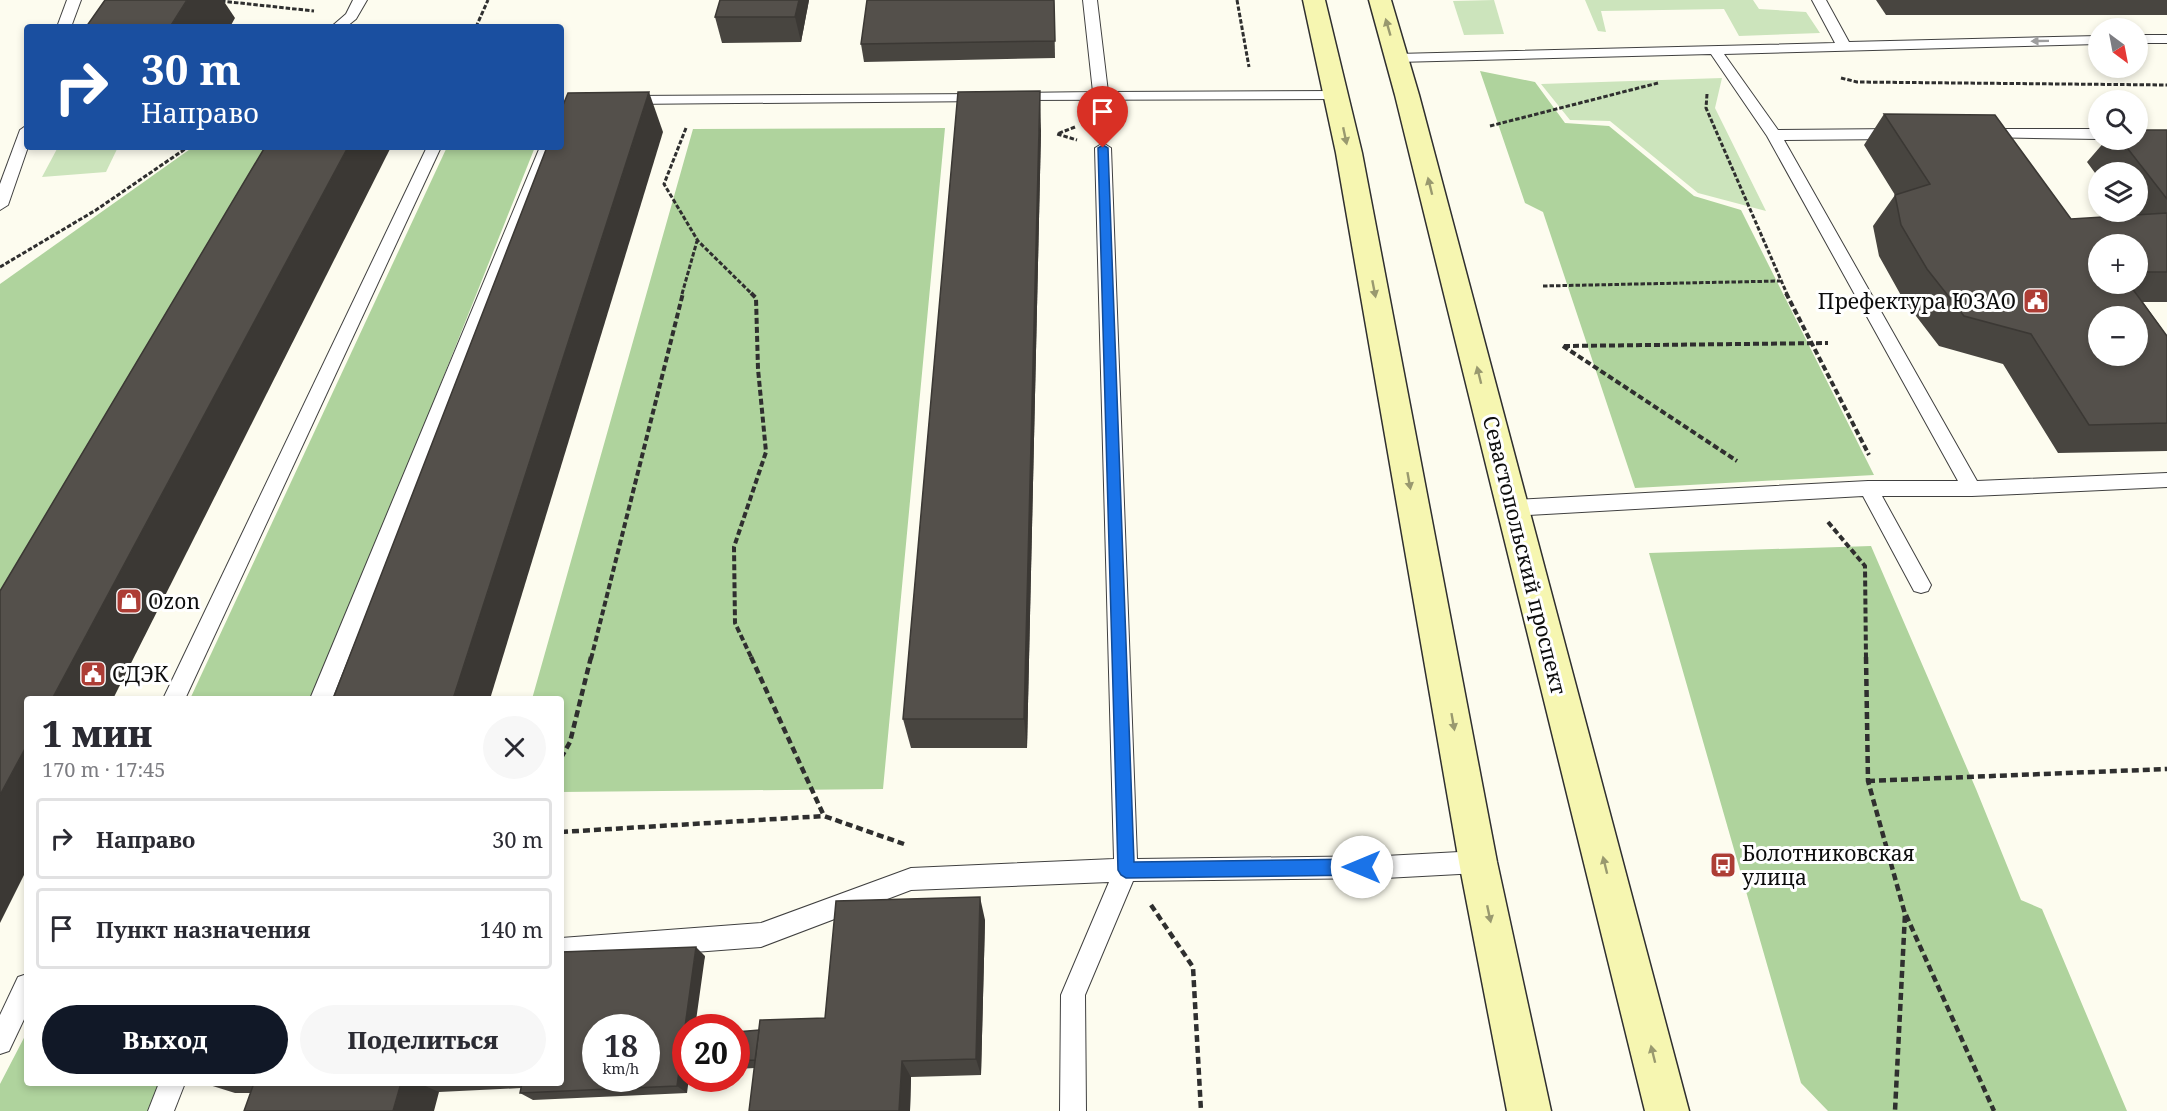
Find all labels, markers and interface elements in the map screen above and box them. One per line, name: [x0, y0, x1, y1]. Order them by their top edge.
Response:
one-way arrow: [1383, 18, 1392, 36]
north arrow: [2088, 18, 2148, 78]
map controls: [2088, 18, 2148, 366]
one-way arrow: [2031, 36, 2050, 46]
text: 30 m: [141, 40, 241, 97]
icon: right: [42, 48, 120, 126]
pin: [1077, 86, 1128, 148]
button: search: [2088, 90, 2148, 150]
text: Направо: [141, 94, 259, 131]
icon: arrive: [1086, 95, 1119, 128]
one-way arrow: [1341, 126, 1351, 145]
button: layers: [2088, 162, 2148, 222]
one-way arrow: [1425, 177, 1434, 195]
button: +: [2088, 234, 2148, 294]
one-way arrow: [1370, 280, 1379, 299]
public building icon: Префектура ЮЗАО: [2021, 286, 2051, 316]
place label: Префектура ЮЗАО: [1818, 287, 2016, 315]
button: −: [2088, 306, 2148, 366]
one-way arrow: [1473, 366, 1483, 384]
street label: Севастопольский проспект: [1477, 413, 1573, 697]
one-way arrow: [1405, 471, 1414, 490]
shop icon: Ozon: [114, 586, 144, 616]
place label: Ozon: [148, 587, 200, 615]
public building icon: СДЭК: [78, 659, 108, 689]
place label: СДЭК: [112, 660, 169, 688]
text: 1 мин: [42, 709, 152, 758]
one-way arrow: [1449, 713, 1458, 732]
button: close: [483, 716, 546, 779]
text: 170 m · 17:45: [42, 756, 165, 783]
icon: right: [45, 822, 78, 855]
text: Направо: [96, 824, 195, 854]
text: 30 m: [492, 824, 543, 854]
position arrow: [1330, 835, 1394, 899]
place label: Болотниковская улица: [1742, 839, 1915, 891]
bus stop icon: Болотниковская улица: [1708, 850, 1738, 880]
one-way arrow: [1599, 856, 1609, 875]
one-way arrow: [1484, 905, 1494, 923]
icon: arrive: [45, 912, 78, 945]
text: Пункт назначения: [96, 914, 310, 944]
text: 140 m: [480, 914, 543, 944]
button: Выход: [42, 1005, 288, 1074]
button: Поделиться: [300, 1005, 546, 1074]
speed limit sign: 20: [672, 1014, 750, 1092]
text: 18: [604, 1025, 638, 1066]
one-way arrow: [1648, 1045, 1657, 1063]
text: km/h: [603, 1058, 639, 1078]

